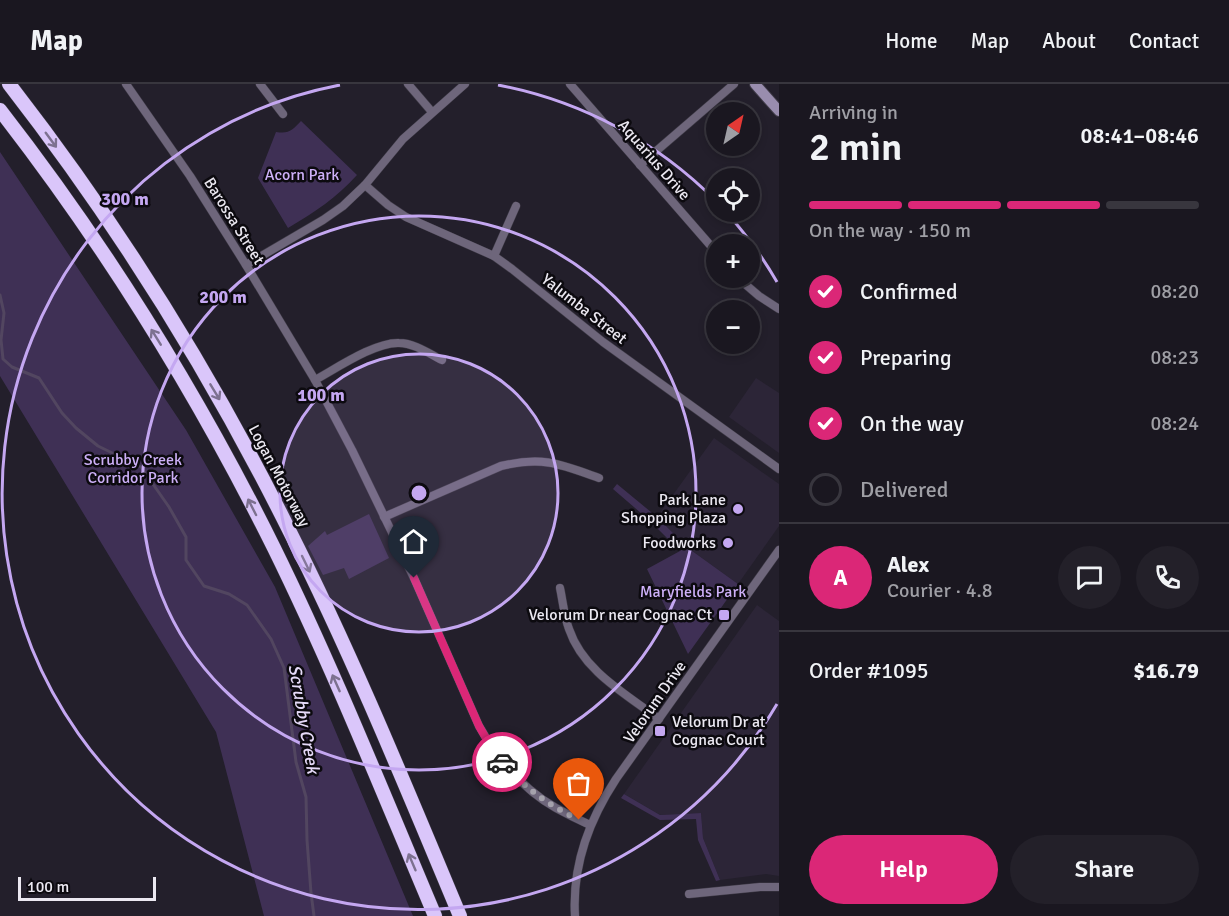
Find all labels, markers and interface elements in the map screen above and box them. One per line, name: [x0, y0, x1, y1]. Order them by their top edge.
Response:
text: Map: [30, 24, 83, 58]
text: Home: [885, 28, 938, 54]
text: Map: [971, 28, 1009, 54]
text: About: [1042, 28, 1096, 54]
text: Contact: [1129, 28, 1199, 54]
text: Arriving in: [809, 100, 898, 125]
north arrow: [706, 102, 760, 156]
map controls: [706, 102, 760, 354]
street label: Aquarius Drive: [613, 115, 695, 205]
text: 08:41–08:46: [1081, 122, 1199, 149]
text: 2 min: [809, 123, 902, 171]
one-way arrow: [45, 132, 57, 148]
park label: Acorn Park: [265, 165, 339, 185]
button: locate: [706, 168, 760, 222]
street label: Barossa Street: [199, 174, 269, 269]
text: 300 m: [101, 188, 149, 210]
text: On the way · 150 m: [809, 218, 971, 243]
button: +: [706, 234, 760, 288]
street label: Yalumba Street: [537, 269, 631, 349]
icon: check: [809, 275, 842, 308]
text: Confirmed: [860, 278, 958, 305]
text: 08:20: [1150, 279, 1199, 304]
text: 200 m: [199, 286, 247, 308]
button: −: [706, 300, 760, 354]
one-way arrow: [149, 329, 161, 346]
icon: check: [809, 341, 842, 374]
text: Preparing: [860, 344, 952, 371]
text: 08:23: [1150, 345, 1199, 370]
one-way arrow: [209, 383, 221, 400]
text: 100 m: [297, 384, 345, 406]
icon: check: [809, 407, 842, 440]
text: On the way: [860, 410, 964, 437]
text: 08:24: [1150, 411, 1199, 436]
street label: Logan Motorway: [244, 421, 315, 531]
park label: Scrubby Creek Corridor Park: [84, 450, 182, 488]
text: Delivered: [860, 476, 948, 503]
centre of rings: [409, 483, 429, 503]
place label: Park Lane Shopping Plaza: [621, 490, 726, 528]
one-way arrow: [246, 498, 257, 516]
marker: Park Lane Shopping Plaza: [731, 502, 745, 516]
pin: [388, 516, 439, 578]
icon: home: [397, 525, 430, 558]
place label: Foodworks: [642, 533, 716, 553]
marker: Foodworks: [721, 536, 735, 550]
button: chat: [1058, 546, 1121, 609]
button: phone: [1136, 546, 1199, 609]
text: Alex: [887, 551, 929, 578]
one-way arrow: [300, 555, 312, 573]
text: A: [833, 564, 848, 591]
text: Courier · 4.8: [887, 578, 993, 603]
park label: Maryfields Park: [640, 582, 746, 602]
place label: Velorum Dr near Cognac Ct: [528, 605, 712, 625]
marker: Velorum Dr near Cognac Ct: [717, 608, 731, 622]
street label: Velorum Drive: [619, 657, 691, 747]
text: Order #1095: [809, 657, 929, 684]
text: $16.79: [1133, 657, 1199, 684]
water label: Scrubby Creek: [284, 663, 325, 777]
one-way arrow: [330, 674, 341, 692]
place label: Velorum Dr at Cognac Court: [672, 712, 766, 750]
marker: Velorum Dr at Cognac Court: [653, 724, 667, 738]
courier: [472, 732, 532, 792]
icon: car: [486, 746, 519, 779]
pin: [553, 758, 604, 820]
icon: bag: [562, 767, 595, 800]
button: Help: [809, 835, 998, 904]
button: Share: [1010, 835, 1199, 904]
one-way arrow: [406, 853, 417, 871]
scale bar: [18, 874, 156, 902]
text: 100 m: [27, 877, 69, 897]

